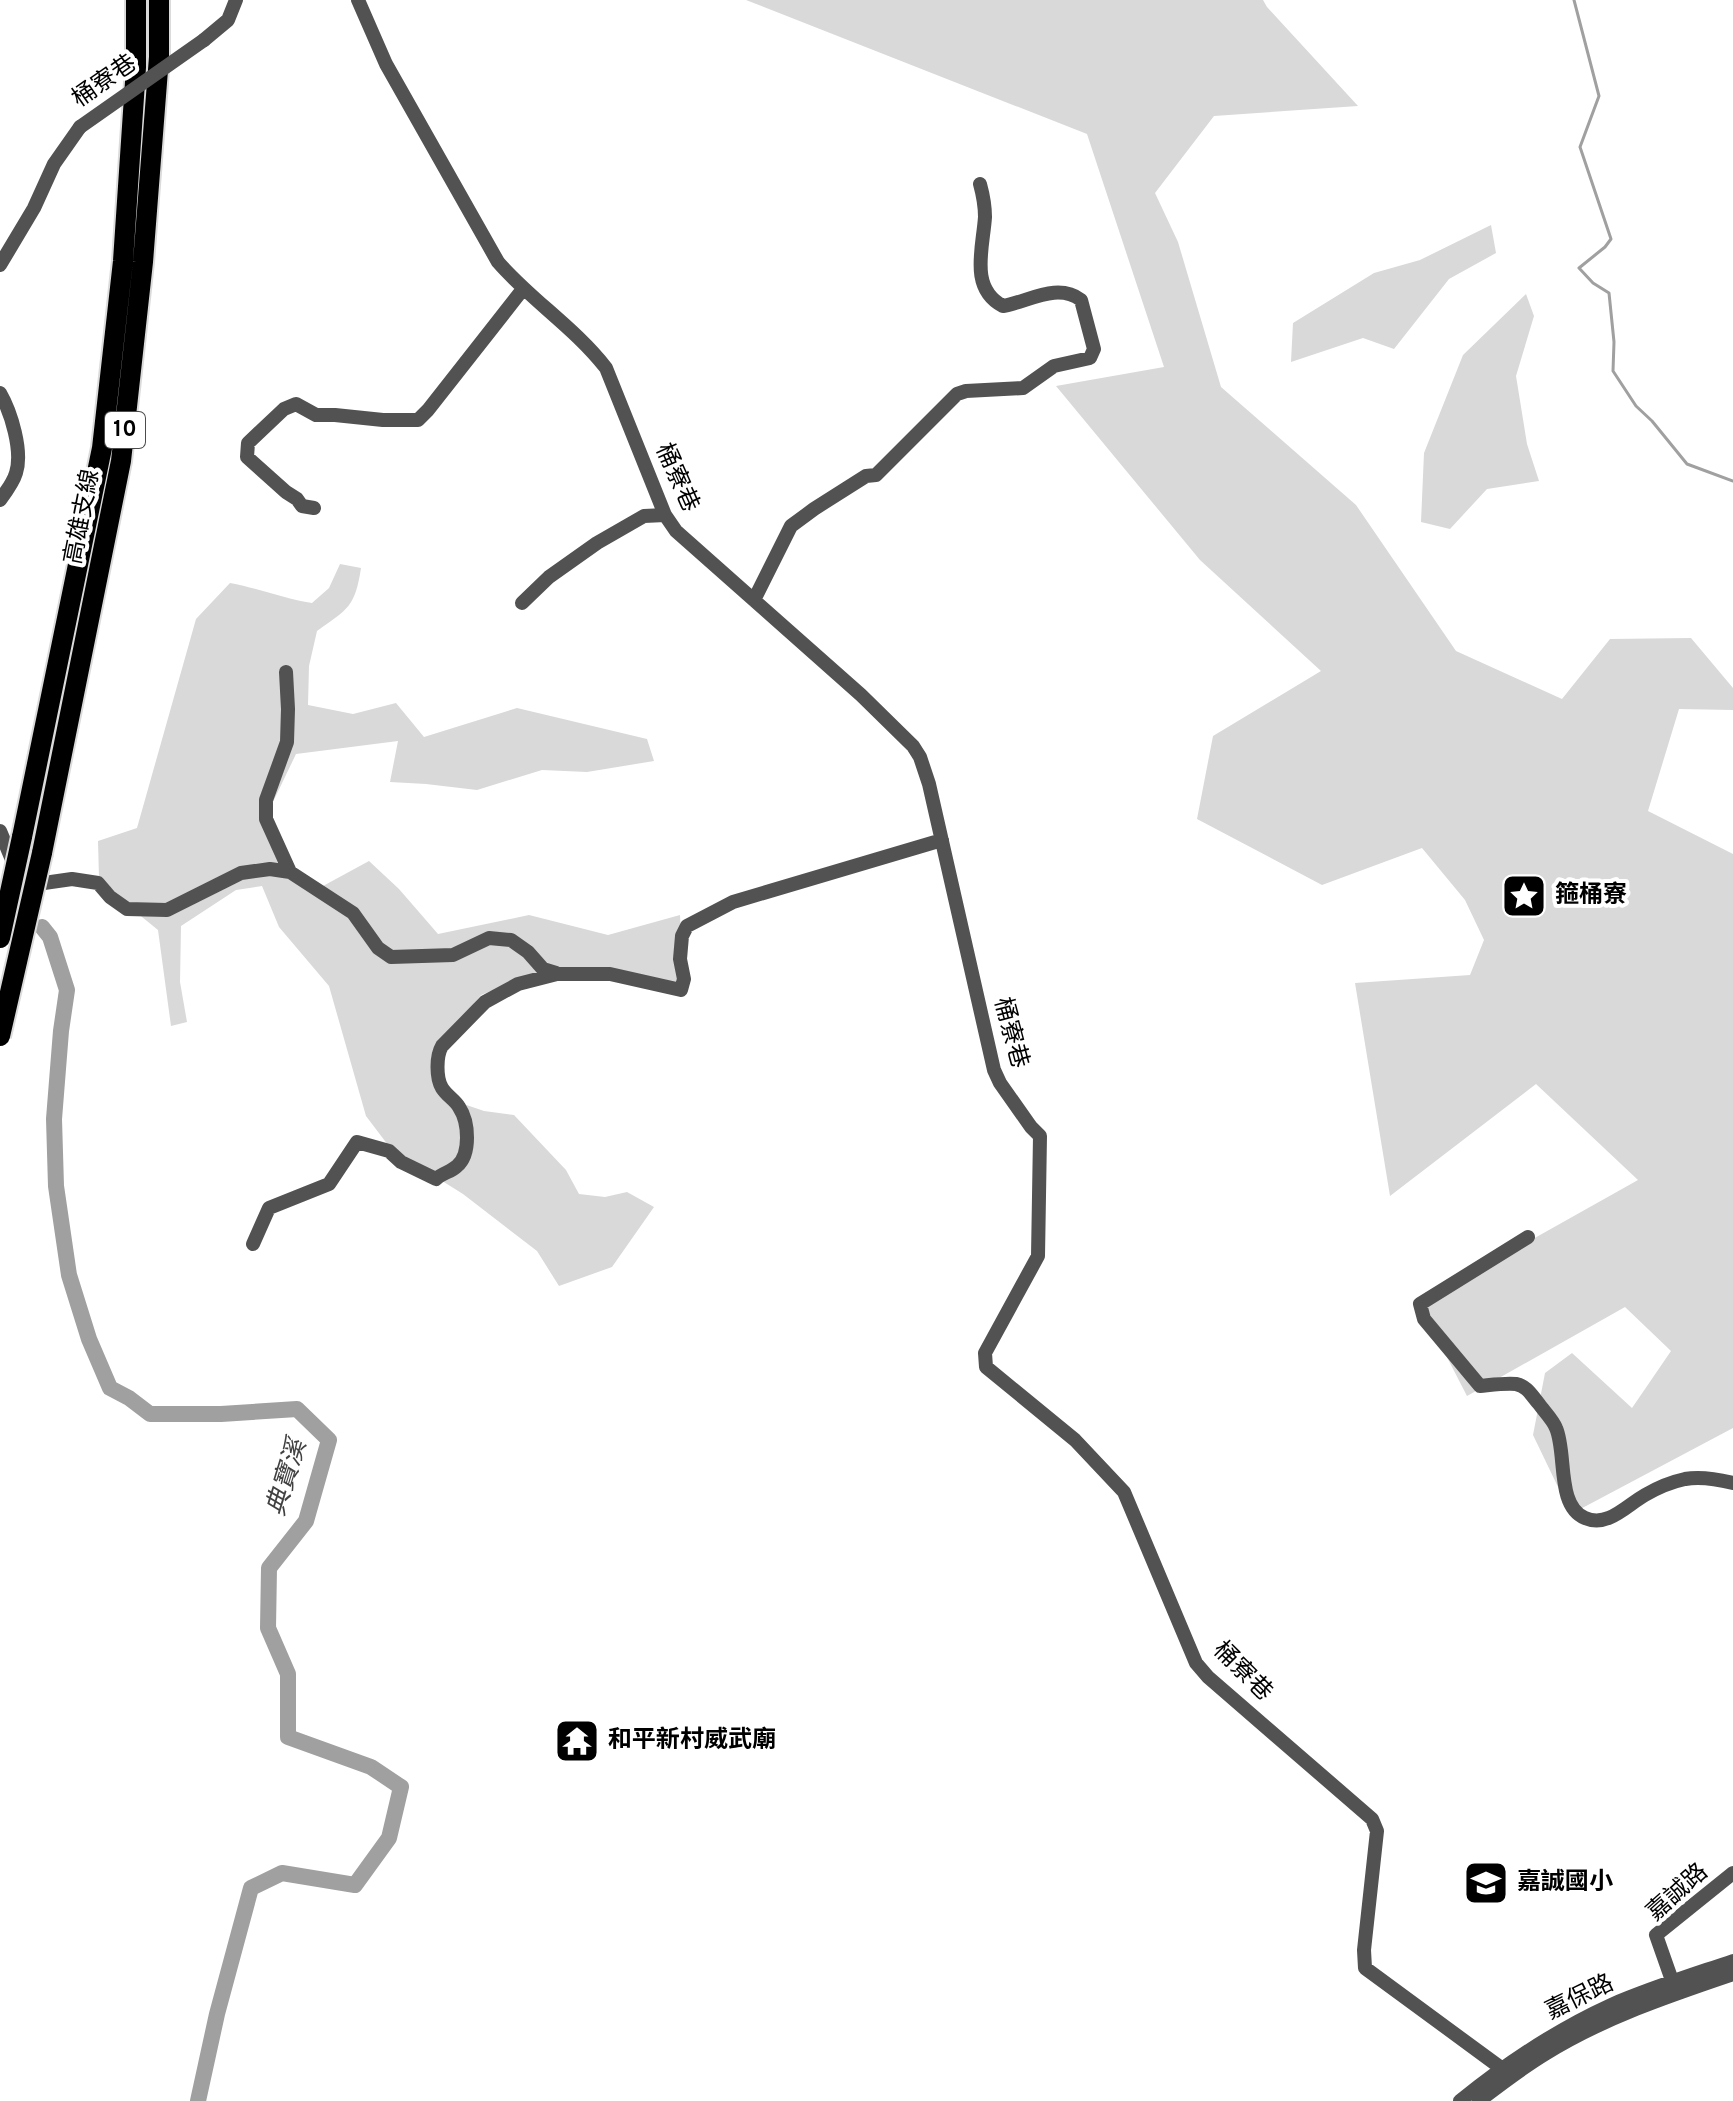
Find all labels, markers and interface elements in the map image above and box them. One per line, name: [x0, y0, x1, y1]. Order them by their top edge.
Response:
street label: 桶寮巷: [67, 49, 143, 115]
road number: 10: [105, 412, 145, 448]
street label: 桶寮巷: [648, 439, 704, 517]
street label: 高雄支線: [59, 467, 107, 567]
place icon: 箍桶寮: [1500, 872, 1548, 920]
place label: 箍桶寮: [1555, 881, 1627, 911]
street label: 桶寮巷: [986, 994, 1034, 1072]
water label: 典寶溪: [261, 1432, 316, 1520]
street label: 桶寮巷: [1206, 1636, 1278, 1708]
temple icon: 和平新村威武廟: [553, 1717, 601, 1765]
place label: 和平新村威武廟: [608, 1726, 776, 1756]
street label: 嘉誠路: [1641, 1858, 1715, 1928]
school or university icon: 嘉誠國小: [1462, 1859, 1510, 1907]
place label: 嘉誠國小: [1517, 1868, 1613, 1898]
street label: 嘉保路: [1541, 1969, 1619, 2027]

